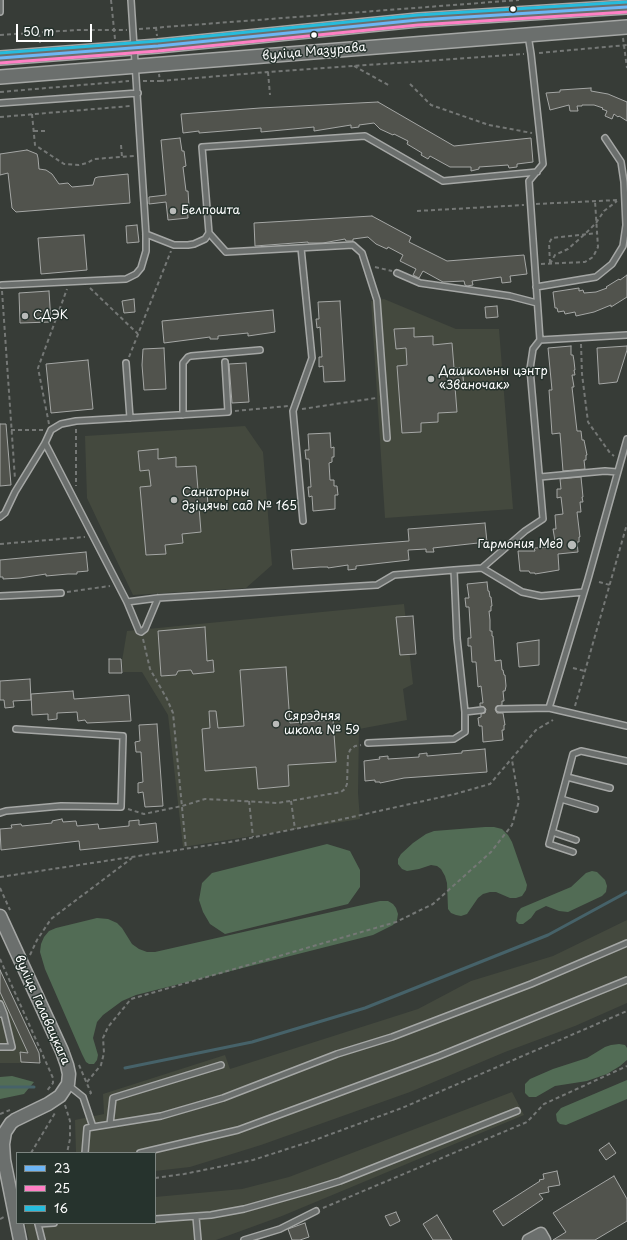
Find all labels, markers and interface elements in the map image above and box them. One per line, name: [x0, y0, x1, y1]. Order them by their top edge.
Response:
unlabelled marker: [508, 4, 518, 14]
scale bar: [18, 16, 94, 42]
text: 50 m: [23, 22, 54, 40]
unlabelled marker: [309, 30, 319, 40]
street label: вуліца Мазурава: [261, 40, 367, 64]
place label: Белпошта: [181, 204, 240, 218]
marker: Белпошта: [168, 206, 178, 216]
place label: СДЭК: [33, 309, 68, 323]
marker: СДЭК: [20, 311, 30, 321]
place label: Дашкольны цэнтр «Званочак»: [439, 365, 548, 393]
marker: Дашкольны цэнтр «Званочак»: [426, 374, 436, 384]
place label: Санаторны дзіцячы сад № 165: [182, 486, 297, 514]
marker: Санаторны дзіцячы сад № 165: [169, 495, 179, 505]
place label: Гармония Мед: [478, 538, 563, 552]
marker: Гармония Мед: [566, 539, 578, 551]
place label: Сярэдняя школа № 59: [284, 710, 360, 738]
marker: Сярэдняя школа № 59: [271, 719, 281, 729]
street label: вуліца Галавацкага: [11, 953, 73, 1067]
legend: [16, 1152, 156, 1224]
text: 23: [54, 1159, 70, 1177]
text: 25: [54, 1179, 70, 1197]
text: 16: [54, 1199, 68, 1217]

